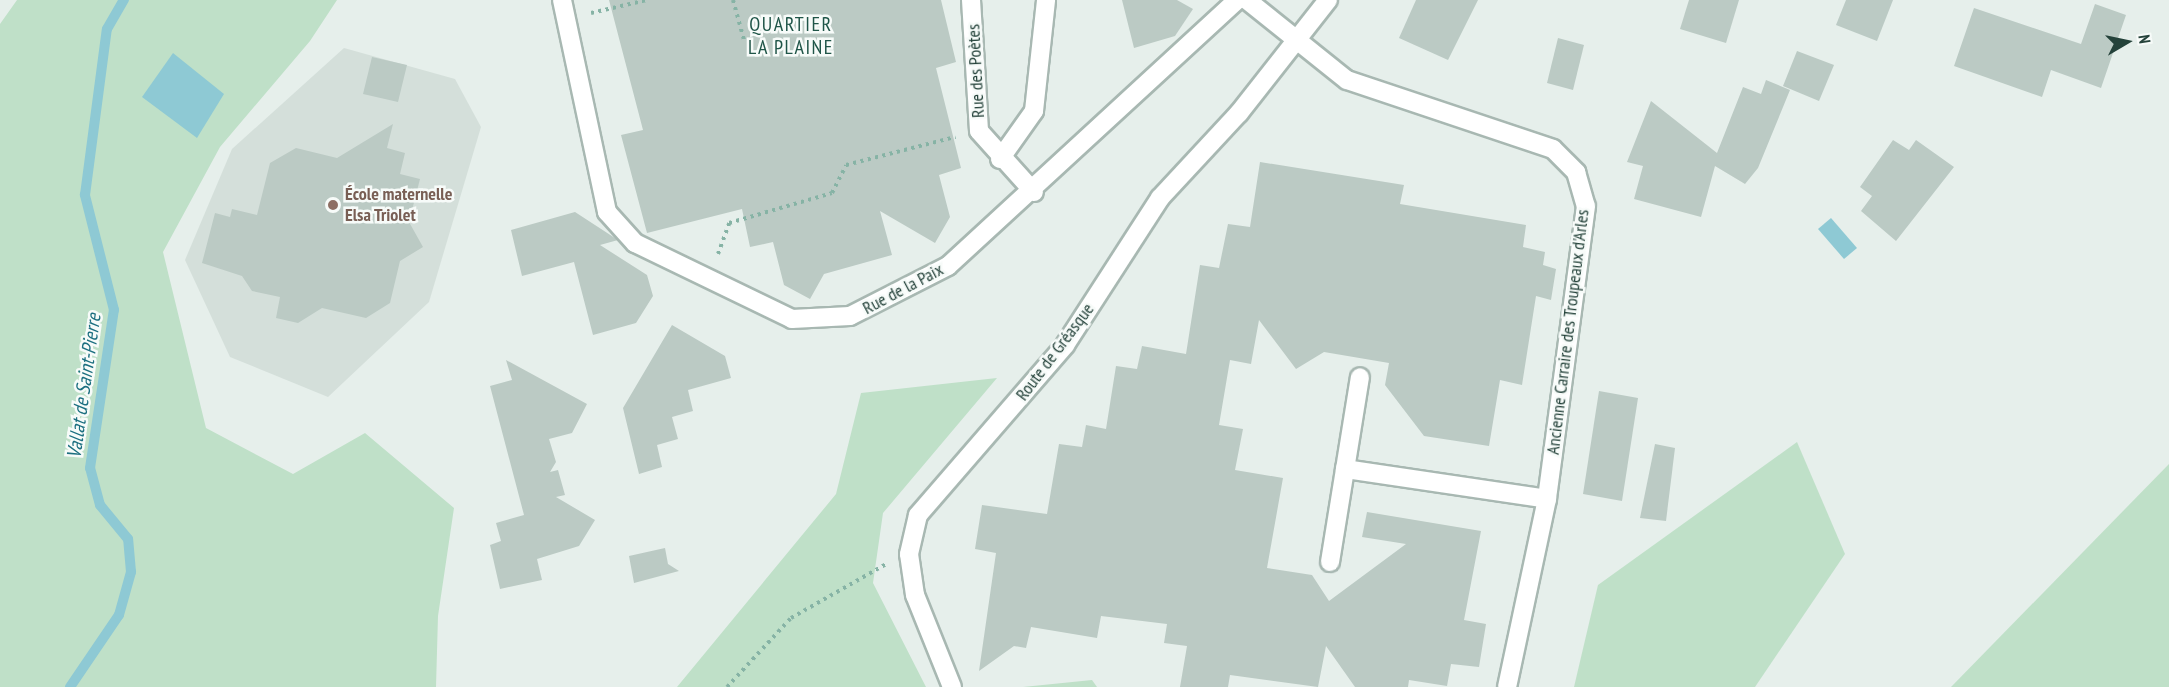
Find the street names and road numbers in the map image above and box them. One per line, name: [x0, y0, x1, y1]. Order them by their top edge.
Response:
street label: Rue des Poètes: [963, 24, 989, 118]
street label: Ancienne Carraire des Troupeaux d'Arles: [1542, 208, 1594, 456]
street label: Rue de la Paix: [859, 259, 947, 319]
street label: Route de Gréasque: [1011, 299, 1099, 405]

